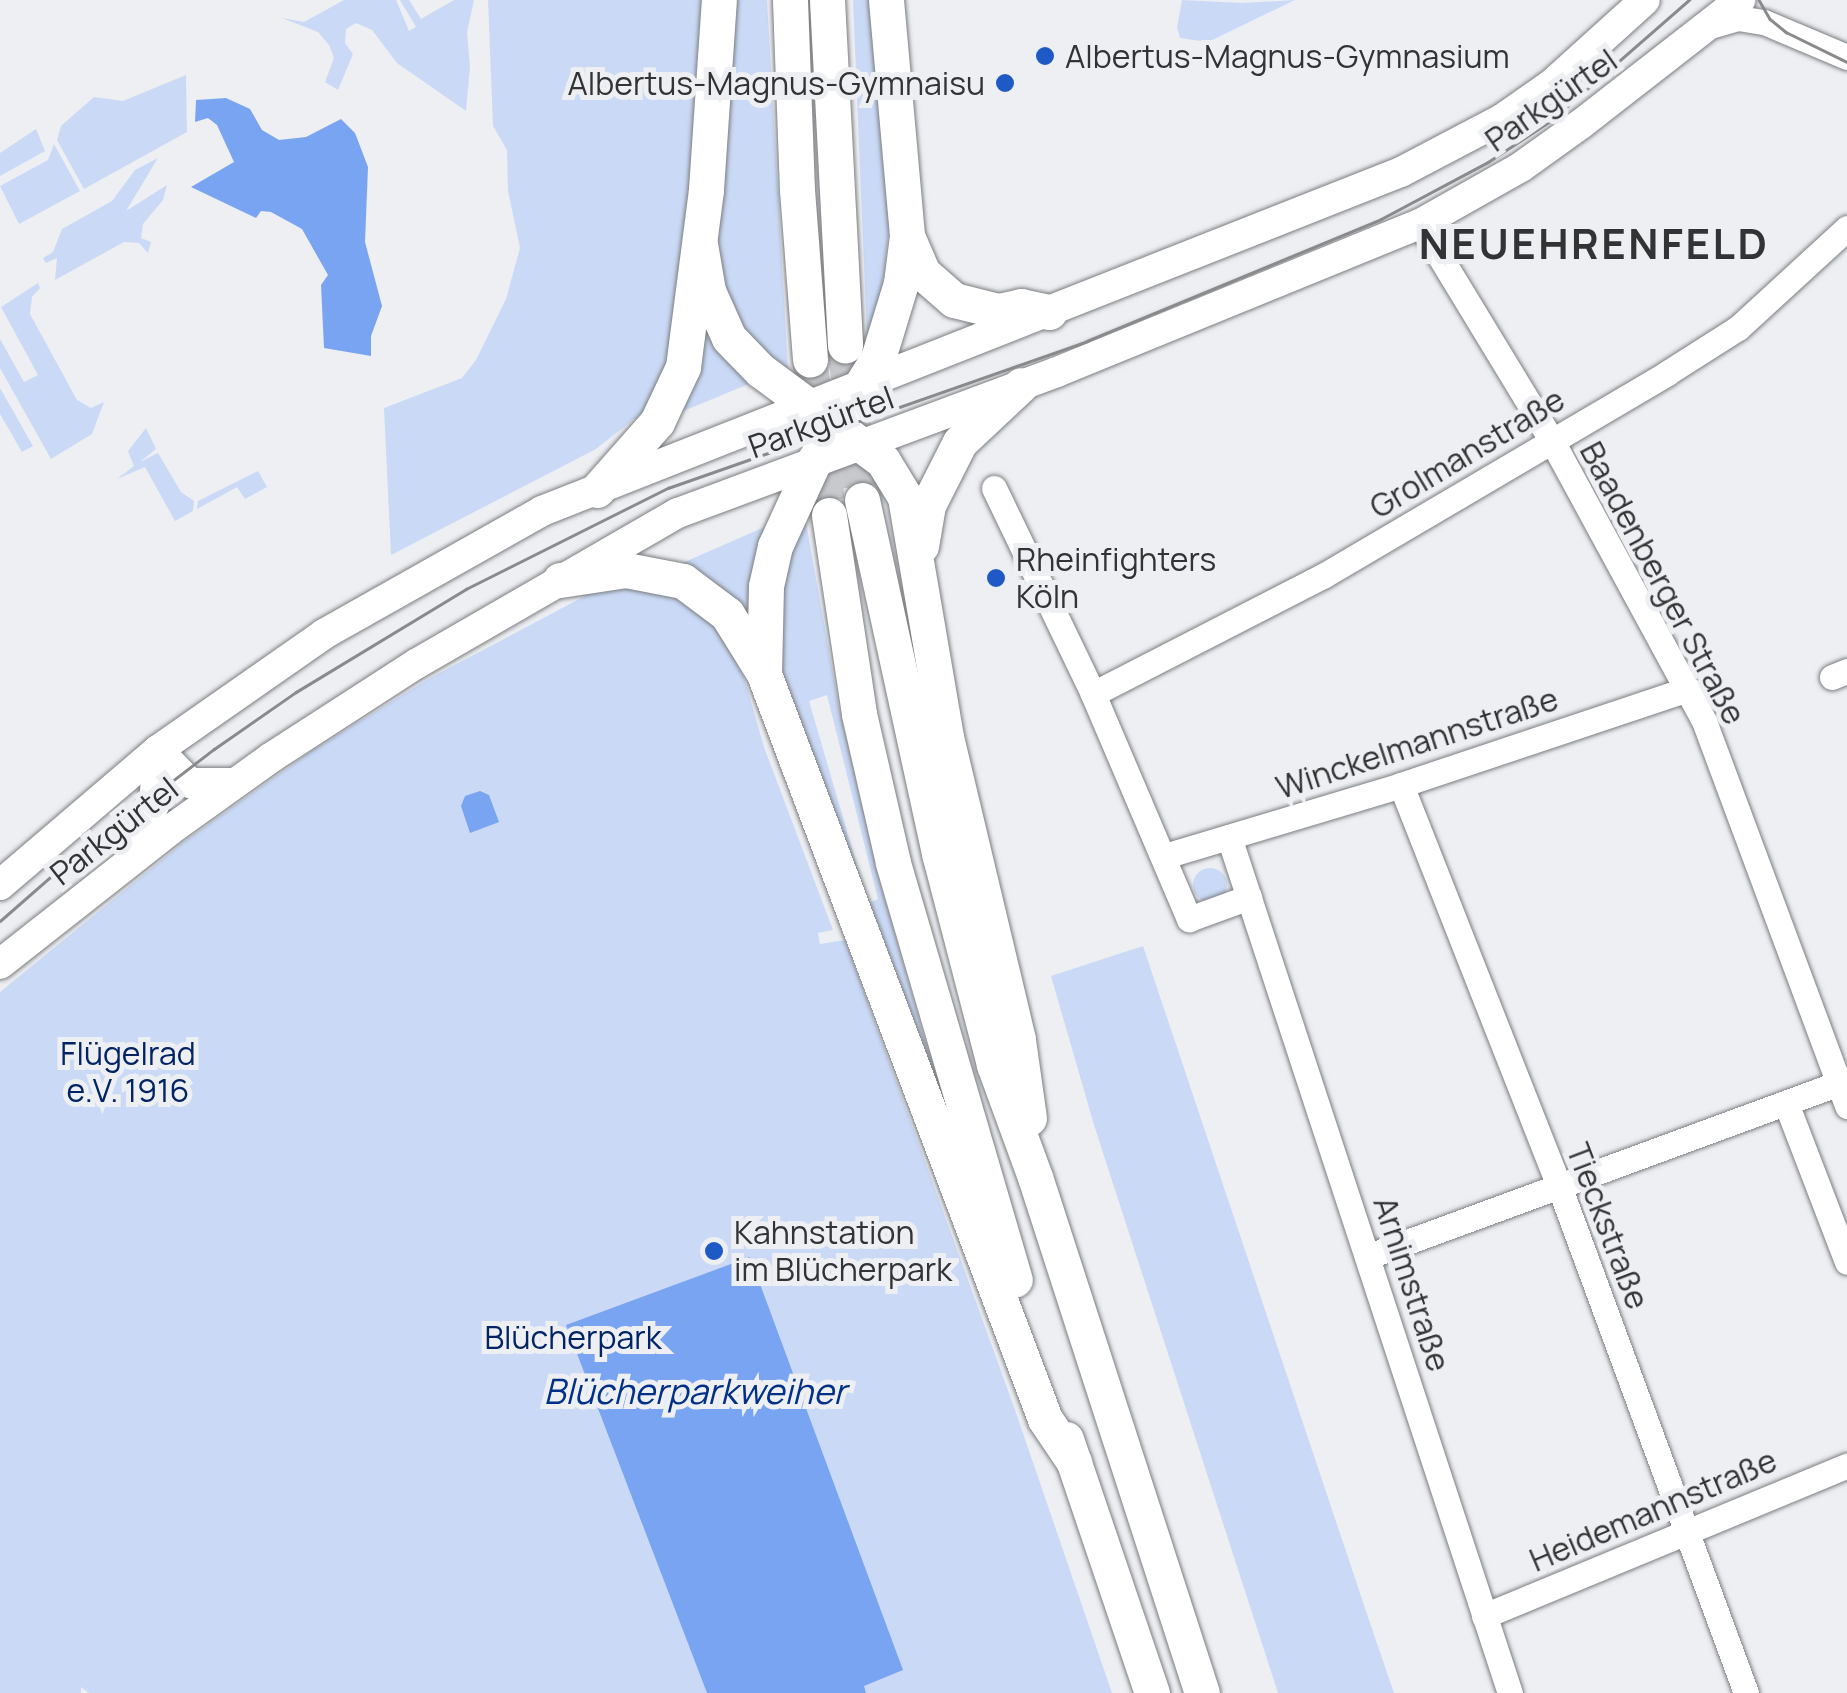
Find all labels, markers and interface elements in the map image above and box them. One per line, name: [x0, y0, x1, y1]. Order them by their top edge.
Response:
place label: Albertus-Magnus-Gymnasium: [1065, 37, 1510, 75]
street label: Parkgürtel: [1478, 41, 1624, 159]
marker: Albertus-Magnus-Gymnasium: [1034, 45, 1056, 67]
place label: Albertus-Magnus-Gymnaisu: [567, 64, 985, 102]
marker: Albertus-Magnus-Gymnaisu: [994, 72, 1016, 94]
district label: NEUEHRENFELD: [1419, 218, 1769, 268]
street label: Parkgürtel: [743, 378, 899, 466]
street label: Grolmanstraße: [1363, 380, 1571, 526]
street label: Baadenberger Straße: [1572, 435, 1754, 731]
place label: Rheinfighters Köln: [1016, 541, 1216, 616]
marker: Rheinfighters Köln: [985, 567, 1007, 589]
street label: Winckelmannstraße: [1271, 679, 1563, 807]
street label: Parkgürtel: [42, 769, 186, 893]
park label: Flügelrad e.V. 1916: [60, 1035, 196, 1110]
street label: Tieckstraße: [1559, 1138, 1657, 1314]
street label: Arnimstraße: [1366, 1192, 1458, 1376]
place label: Kahnstation im Blücherpark: [734, 1214, 952, 1289]
marker: Kahnstation im Blücherpark: [703, 1240, 725, 1262]
park label: Blücherpark: [484, 1318, 662, 1356]
water label: Blücherparkweiher: [544, 1370, 846, 1412]
street label: Heidemannstraße: [1524, 1441, 1782, 1579]

